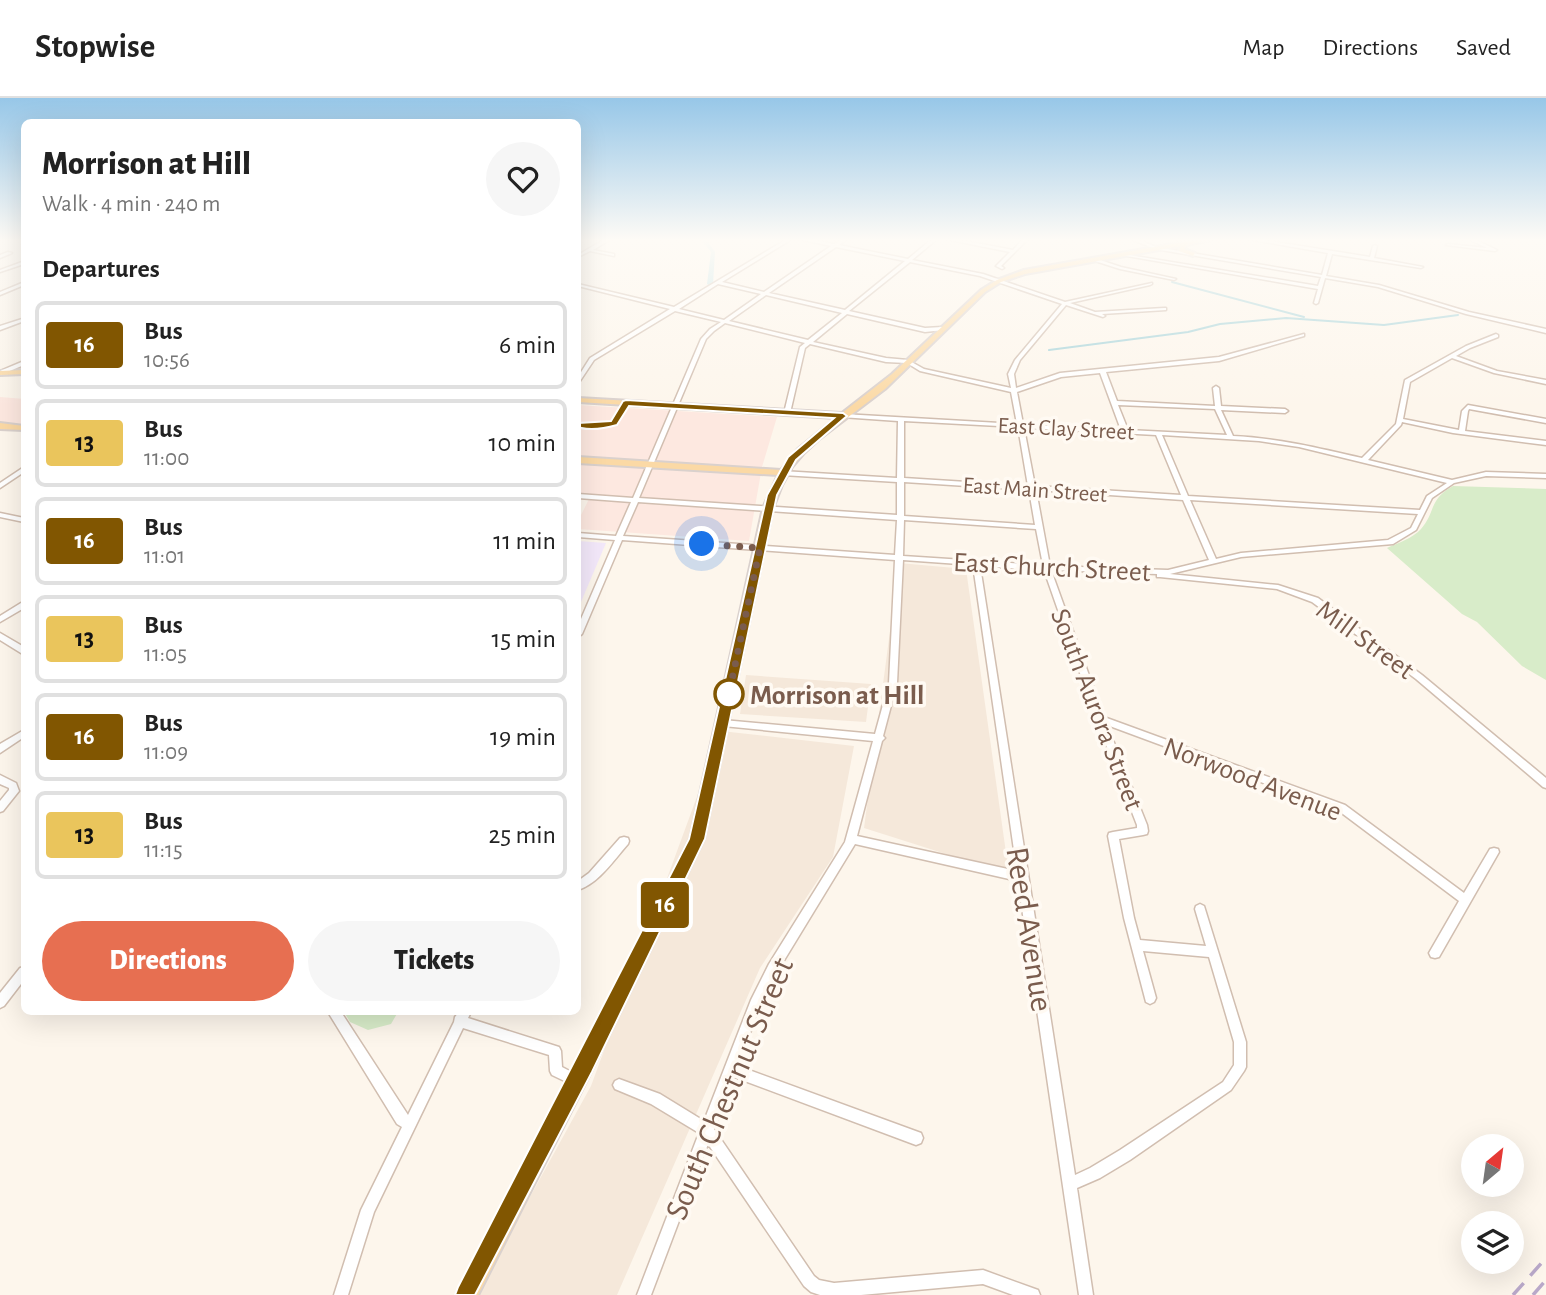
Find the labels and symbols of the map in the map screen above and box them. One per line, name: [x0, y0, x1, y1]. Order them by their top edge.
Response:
street label: East Clay Street: [997, 414, 1135, 445]
street label: East Main Street: [962, 474, 1109, 507]
your location: [684, 526, 719, 561]
street label: East Church Street: [952, 549, 1151, 587]
street label: Mill Street: [1311, 596, 1419, 685]
street label: South Aurora Street: [1045, 605, 1147, 814]
marker: Morrison at Hill: [714, 679, 744, 709]
place label: Morrison at Hill: [750, 682, 924, 710]
street label: Norwood Avenue: [1159, 733, 1345, 827]
street label: Reed Avenue: [999, 845, 1058, 1014]
line badge: 16: [634, 882, 696, 928]
street label: South Chestnut Street: [660, 953, 801, 1225]
north arrow: [1461, 1134, 1524, 1197]

